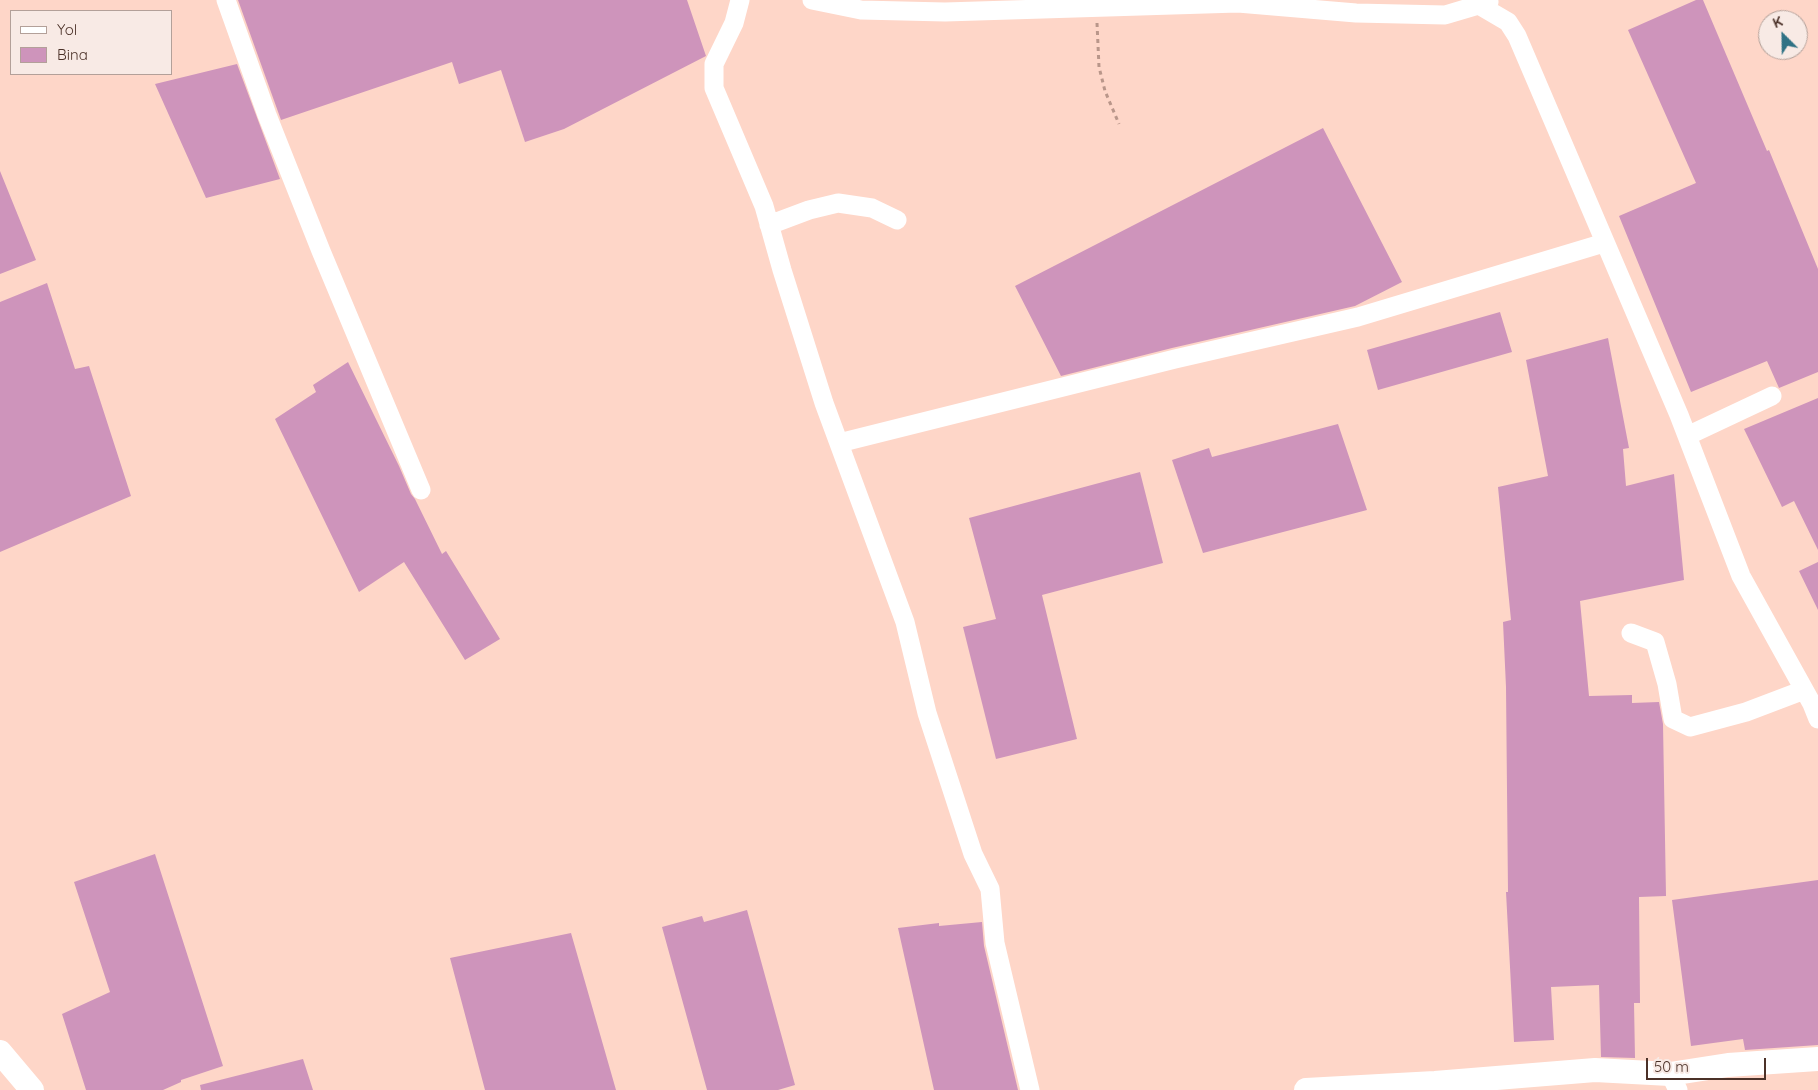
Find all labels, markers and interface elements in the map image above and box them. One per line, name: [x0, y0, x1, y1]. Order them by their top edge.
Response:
legend: [10, 10, 172, 75]
north arrow: [1758, 10, 1808, 60]
text: K: [1770, 12, 1785, 32]
text: Yol: [57, 20, 77, 39]
text: Bina: [57, 45, 88, 64]
scale bar: [1648, 1048, 1768, 1080]
text: 50 m: [1654, 1057, 1689, 1076]

